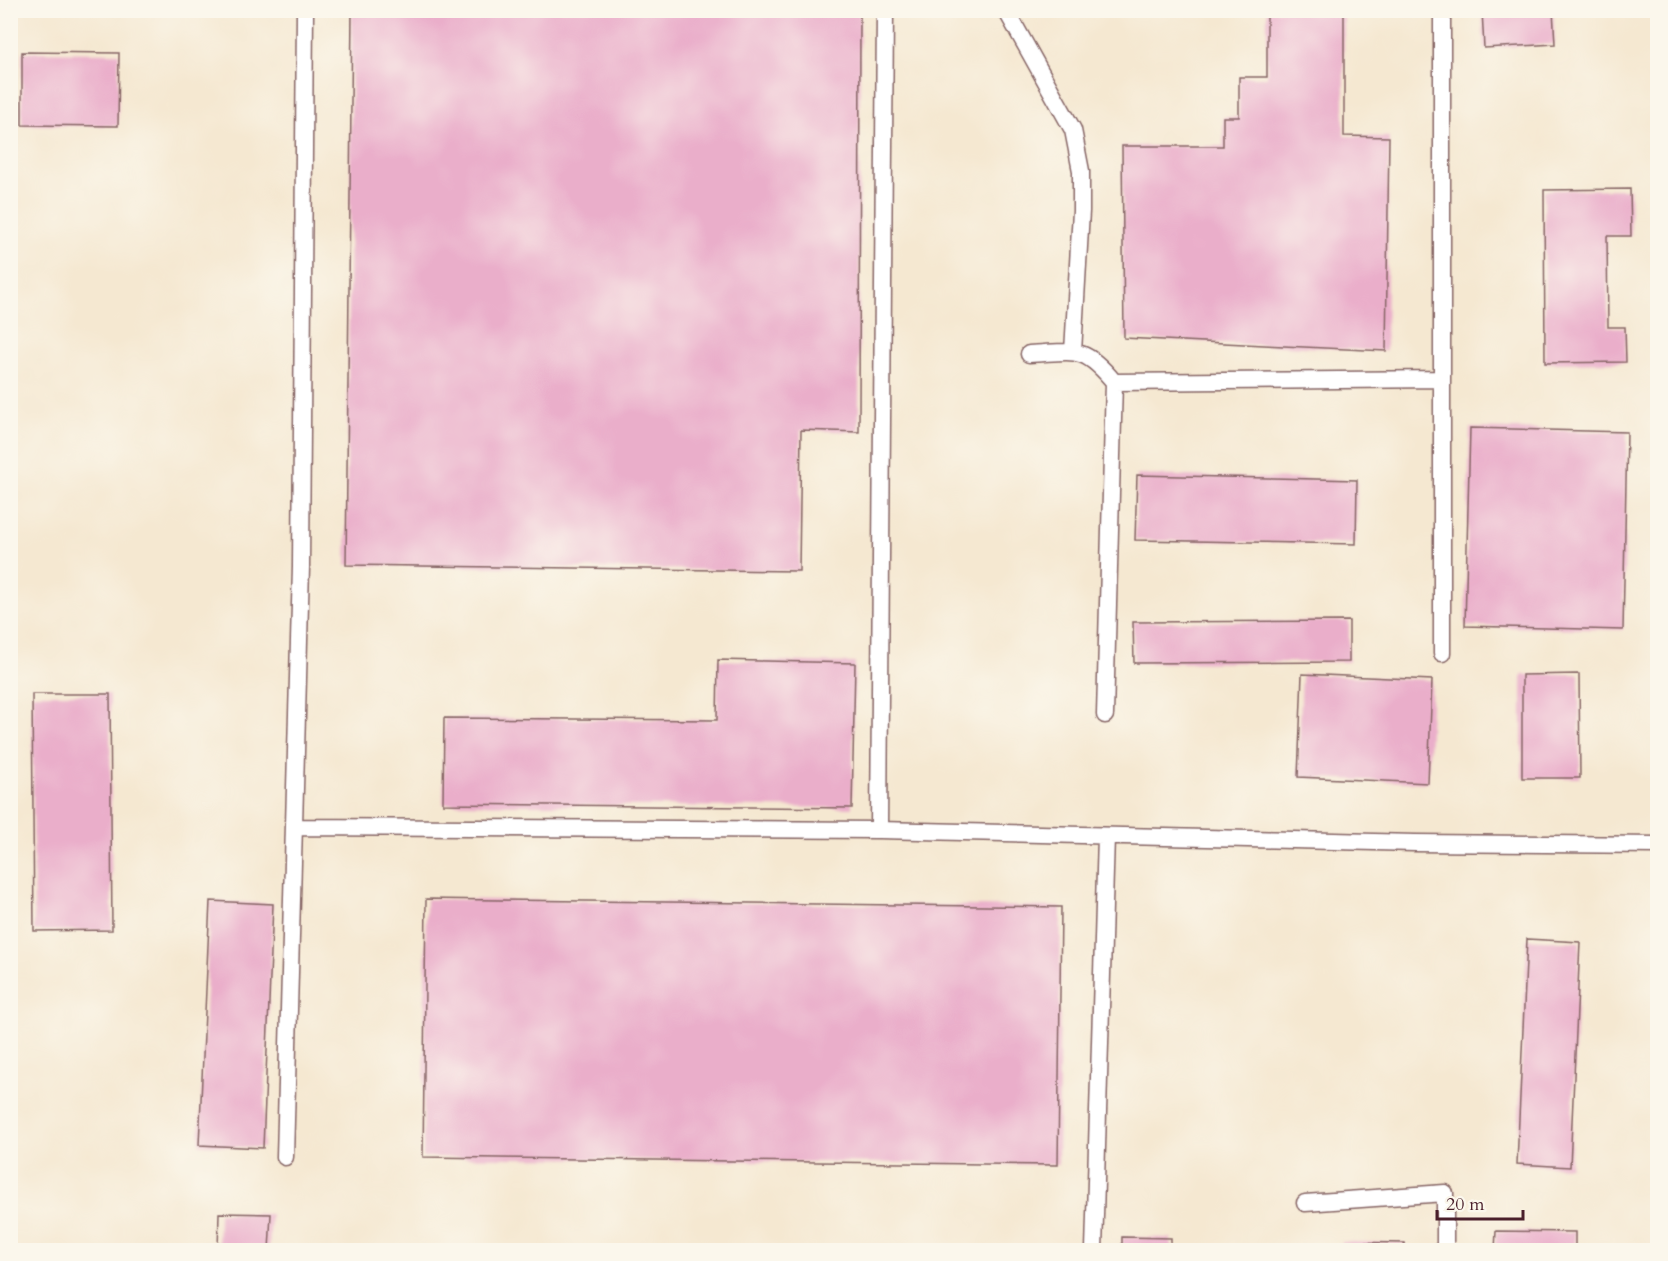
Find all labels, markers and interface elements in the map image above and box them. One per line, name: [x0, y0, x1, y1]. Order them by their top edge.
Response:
scale bar: [1437, 1183, 1522, 1221]
text: 20 m: [1446, 1192, 1485, 1217]

